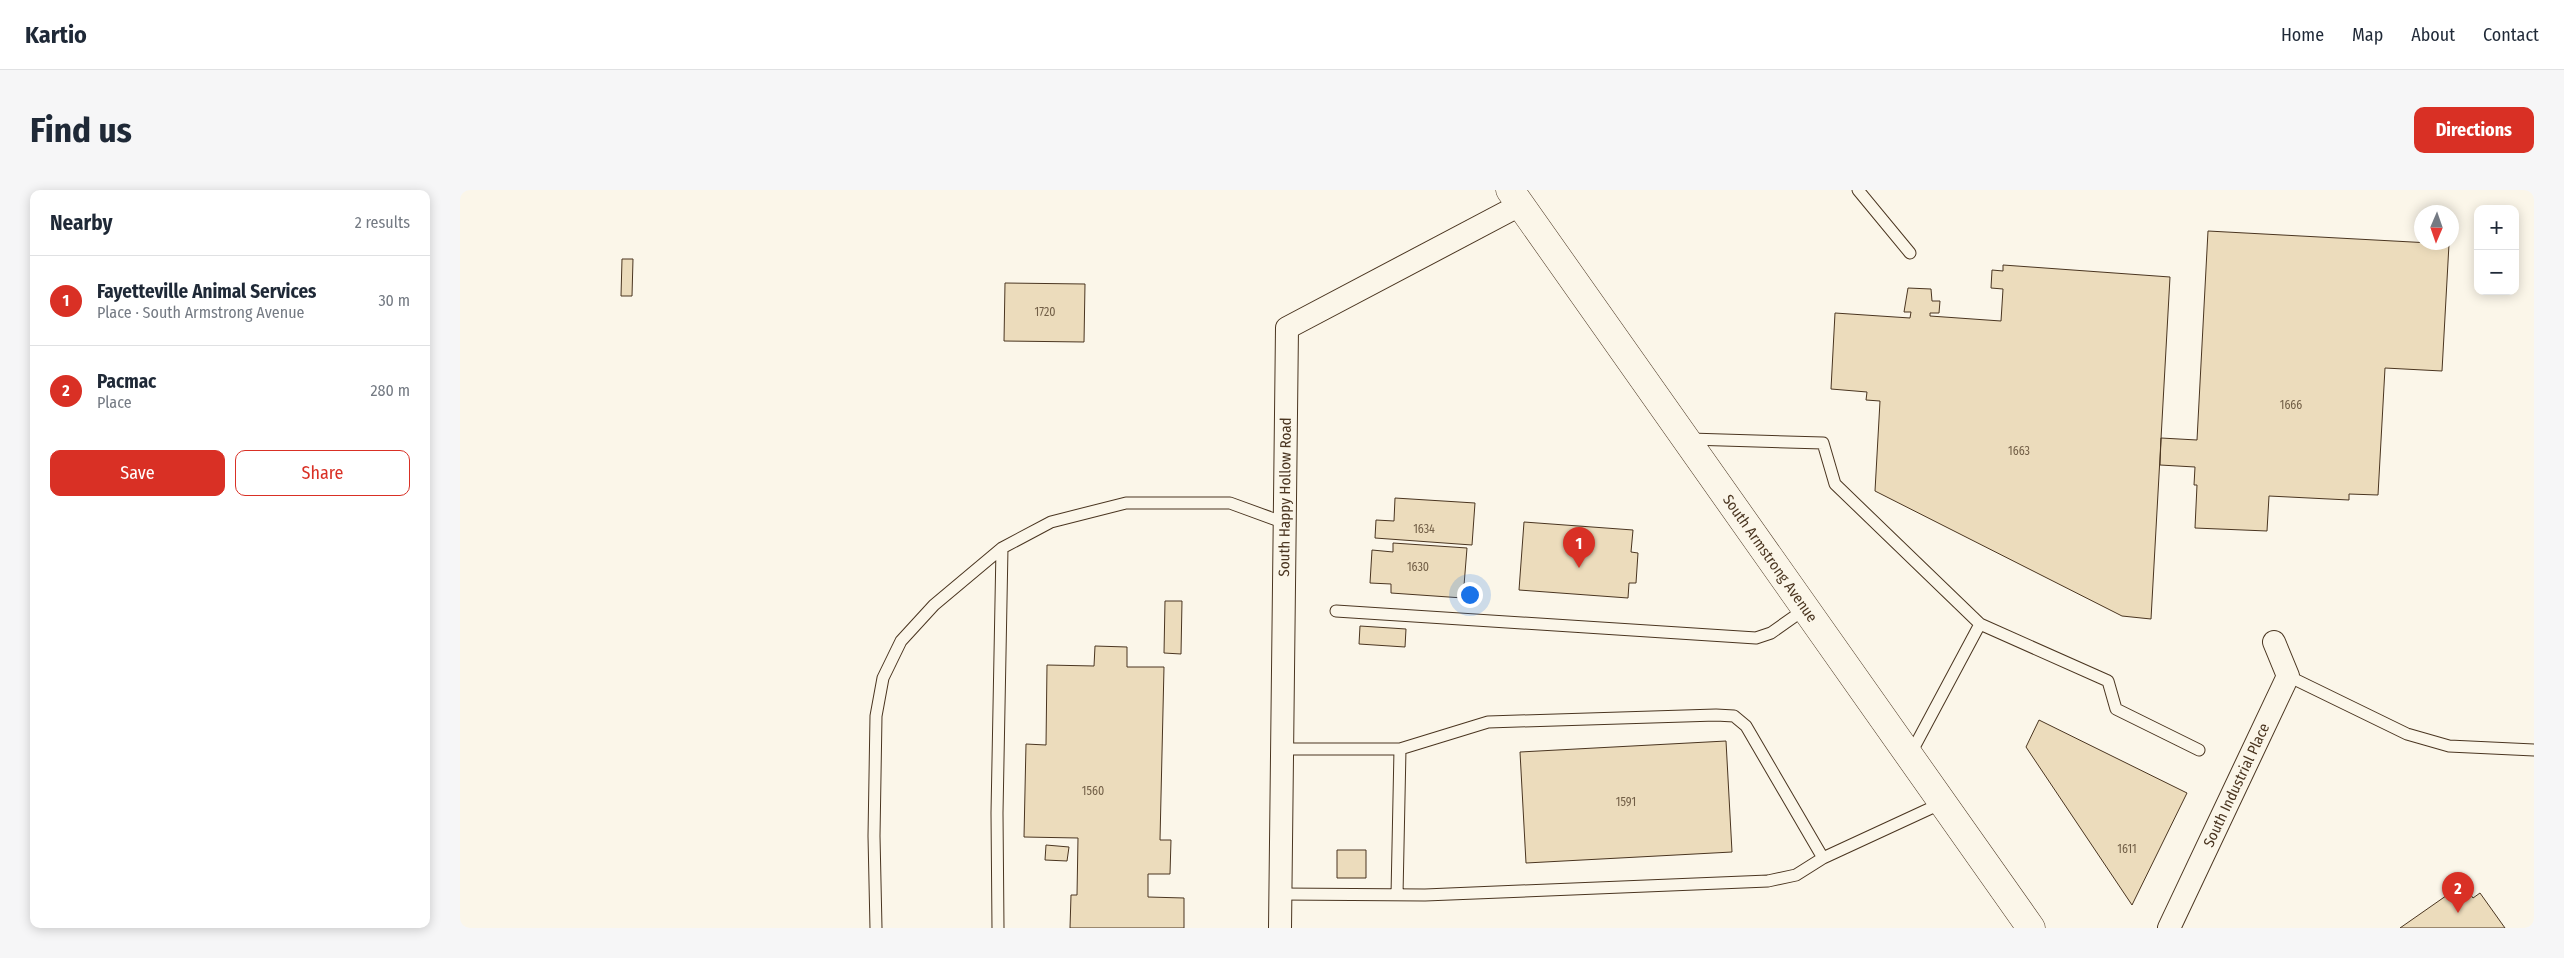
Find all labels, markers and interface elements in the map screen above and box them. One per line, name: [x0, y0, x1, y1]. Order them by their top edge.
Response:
text: Kartio: [25, 21, 87, 49]
text: Home: [2281, 24, 2324, 46]
text: Map: [2352, 24, 2383, 46]
text: About: [2411, 24, 2455, 46]
text: Contact: [2483, 24, 2539, 46]
button: Directions: [2414, 107, 2534, 153]
text: Find us: [30, 109, 132, 151]
north arrow: [2414, 205, 2459, 250]
map controls: [2474, 205, 2519, 295]
button: +: [2474, 205, 2519, 250]
text: Nearby: [50, 210, 112, 236]
text: 2 results: [355, 213, 410, 232]
button: −: [2474, 250, 2519, 295]
text: Fayetteville Animal Services: [97, 280, 316, 303]
text: 1: [63, 291, 69, 310]
text: 30 m: [378, 291, 410, 310]
text: Place · South Armstrong Avenue: [97, 303, 304, 322]
house number: 1720: [1035, 305, 1055, 319]
text: Pacmac: [97, 370, 156, 393]
text: 2: [62, 381, 70, 400]
text: 280 m: [371, 381, 410, 400]
text: Place: [97, 393, 132, 412]
house number: 1666: [2280, 398, 2302, 412]
street label: South Happy Hollow Road: [1275, 417, 1295, 577]
house number: 1663: [2008, 444, 2030, 458]
button: Save: [50, 450, 225, 496]
button: Share: [235, 450, 410, 496]
street label: South Armstrong Avenue: [1719, 491, 1821, 626]
house number: 1634: [1413, 522, 1435, 536]
pin: 1: [1563, 527, 1595, 568]
house number: 1630: [1407, 560, 1429, 574]
your location: [1457, 582, 1483, 608]
street label: South Industrial Place: [2200, 720, 2273, 850]
house number: 1560: [1082, 784, 1104, 798]
house number: 1591: [1616, 795, 1636, 809]
house number: 1611: [2117, 842, 2137, 856]
pin: 2: [2442, 872, 2474, 913]

